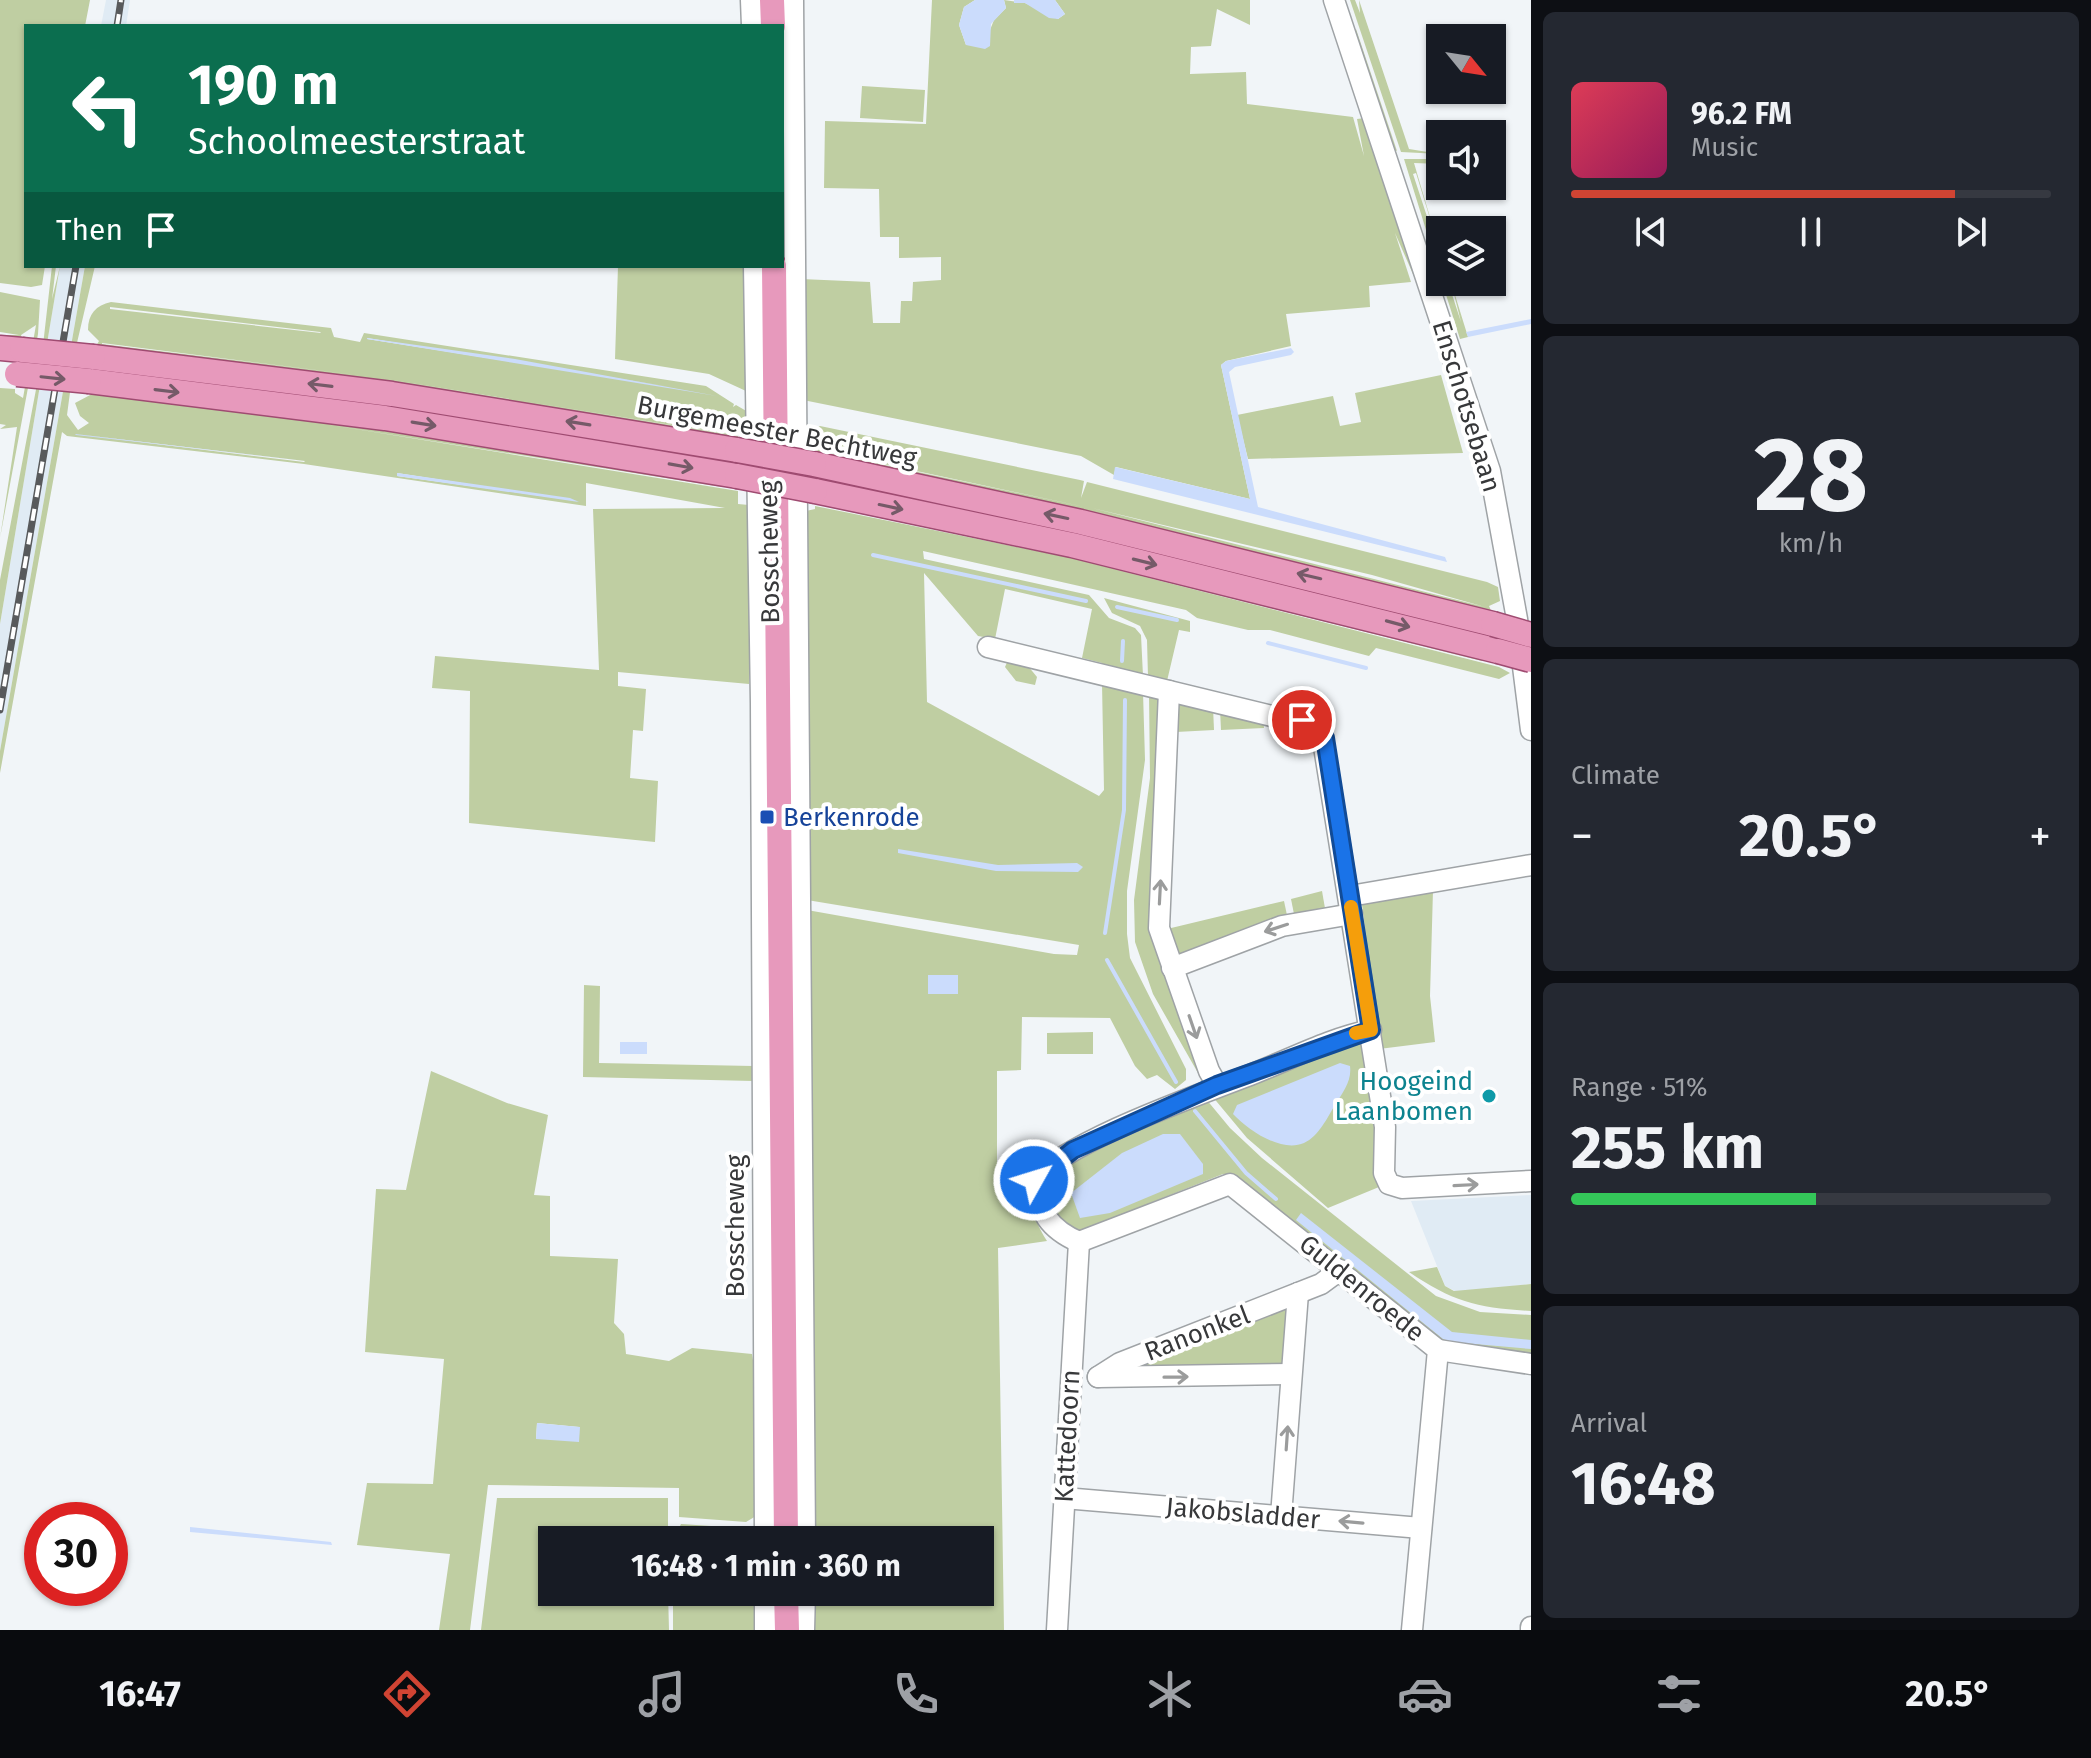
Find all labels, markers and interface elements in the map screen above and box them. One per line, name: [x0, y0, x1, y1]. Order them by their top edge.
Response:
north arrow: [1426, 24, 1506, 104]
map controls: [1426, 24, 1506, 296]
text: 190 m: [188, 52, 339, 119]
icon: left: [56, 56, 160, 160]
text: 96.2 FM: [1691, 96, 1792, 132]
text: Schoolmeesterstraat: [188, 120, 525, 164]
button: sound: [1426, 120, 1506, 200]
text: Music: [1691, 132, 1758, 163]
icon: arrive: [139, 208, 183, 252]
icon: previous: [1629, 210, 1673, 254]
icon: pause: [1789, 210, 1833, 254]
icon: next: [1949, 210, 1993, 254]
text: Then: [56, 212, 123, 248]
button: layers: [1426, 216, 1506, 296]
street label: Enschotsebaan: [1426, 316, 1507, 496]
one-way arrow: [39, 371, 66, 386]
one-way arrow: [308, 377, 334, 392]
one-way arrow: [153, 384, 179, 399]
street label: Burgemeester Bechtweg: [635, 389, 920, 474]
text: 28: [1754, 413, 1868, 538]
one-way arrow: [565, 415, 591, 430]
one-way arrow: [411, 417, 437, 432]
one-way arrow: [668, 460, 693, 475]
street label: Bosscheweg: [753, 480, 786, 624]
one-way arrow: [878, 500, 903, 515]
one-way arrow: [1044, 508, 1069, 523]
text: km/h: [1779, 528, 1843, 559]
one-way arrow: [1132, 555, 1158, 570]
one-way arrow: [1297, 567, 1323, 582]
one-way arrow: [1384, 618, 1410, 633]
pin: [1268, 686, 1336, 754]
icon: arrive: [1280, 698, 1324, 742]
text: Climate: [1571, 760, 1660, 791]
text: 20.5°: [1739, 800, 1883, 872]
place label: Berkenrode: [783, 802, 920, 833]
marker: Berkenrode: [758, 808, 776, 826]
text: −: [1571, 810, 1593, 863]
text: +: [2029, 810, 2051, 863]
one-way arrow: [1153, 879, 1168, 906]
one-way arrow: [1264, 922, 1289, 937]
one-way arrow: [1187, 1014, 1201, 1039]
place label: Hoogeind Laanbomen: [1335, 1066, 1473, 1127]
text: Range · 51%: [1571, 1072, 1708, 1103]
marker: Hoogeind Laanbomen: [1480, 1087, 1498, 1105]
text: 255 km: [1571, 1112, 1764, 1184]
position arrow: [992, 1138, 1076, 1222]
street label: Bosscheweg: [720, 1154, 751, 1298]
one-way arrow: [1452, 1177, 1479, 1192]
street label: Guldenroede: [1293, 1228, 1431, 1348]
street label: Ranonkel: [1140, 1299, 1254, 1368]
street label: Kattedoorn: [1049, 1369, 1086, 1503]
one-way arrow: [1162, 1369, 1189, 1385]
text: Arrival: [1571, 1408, 1647, 1439]
one-way arrow: [1280, 1425, 1295, 1452]
text: 16:48: [1571, 1448, 1716, 1520]
street label: Jakobsladder: [1164, 1491, 1321, 1536]
speed limit sign: 30: [24, 1502, 128, 1606]
one-way arrow: [1338, 1514, 1365, 1529]
text: 16:48 · 1 min · 360 m: [631, 1548, 901, 1584]
icon: directions: [379, 1666, 435, 1722]
icon: music: [634, 1666, 690, 1722]
icon: phone: [888, 1666, 944, 1722]
icon: climate: [1142, 1666, 1198, 1722]
icon: car: [1397, 1666, 1453, 1722]
icon: filters: [1651, 1666, 1707, 1722]
text: 16:47: [99, 1672, 181, 1716]
text: 20.5°: [1905, 1672, 1992, 1716]

